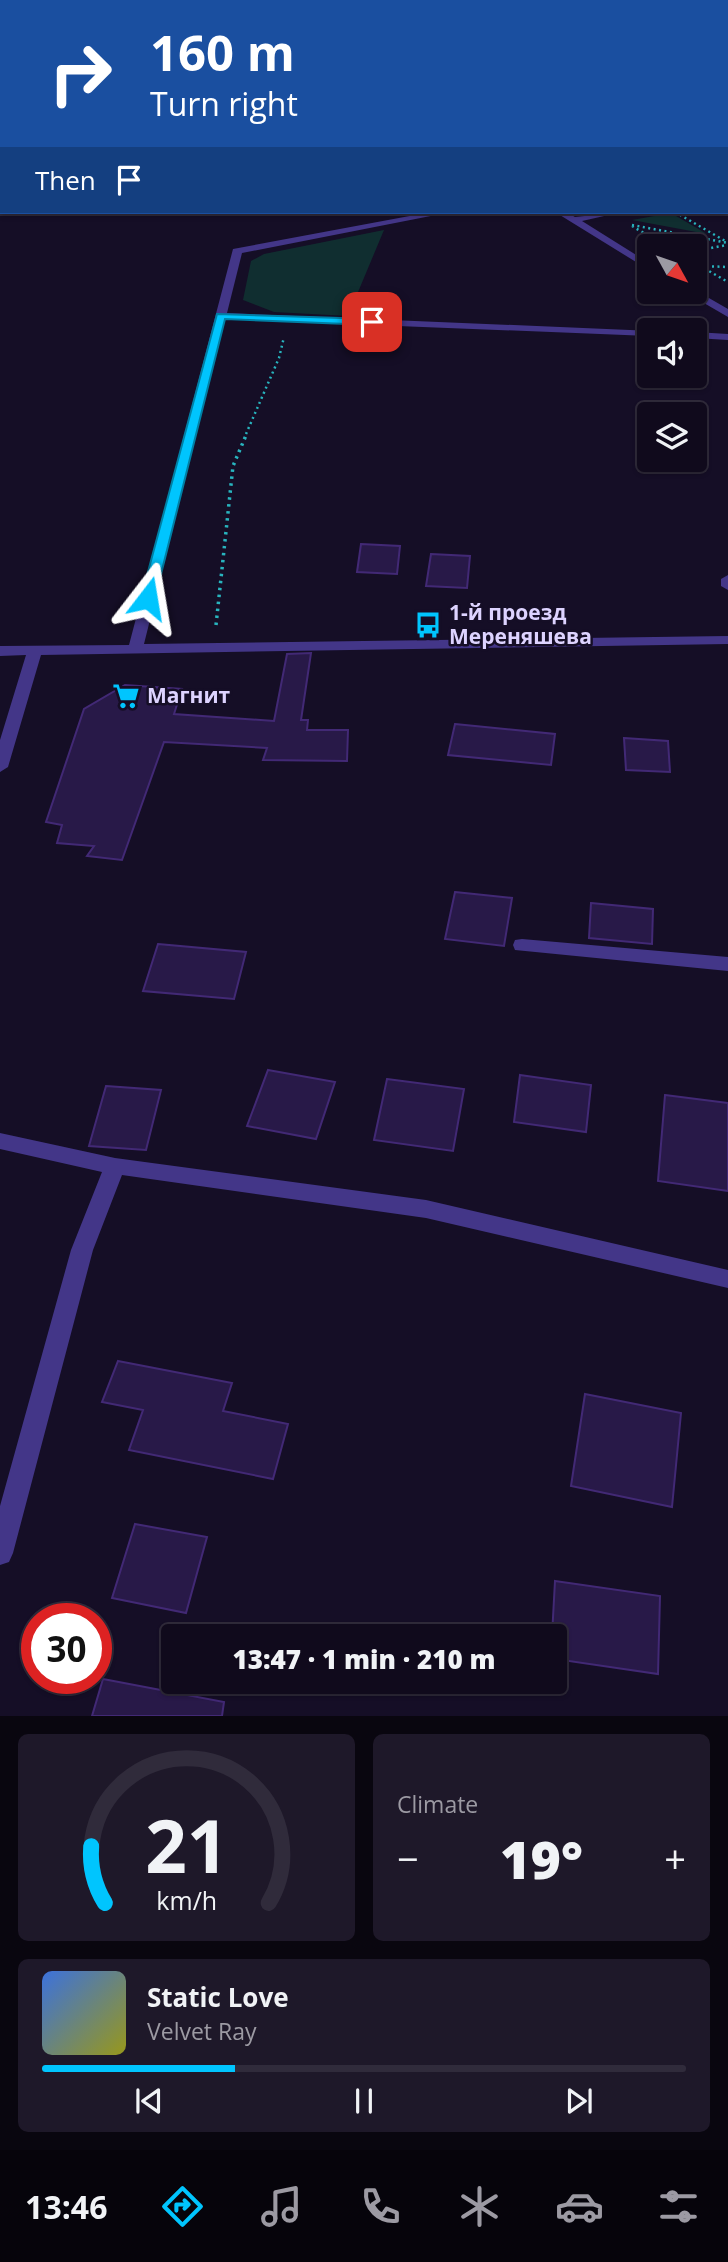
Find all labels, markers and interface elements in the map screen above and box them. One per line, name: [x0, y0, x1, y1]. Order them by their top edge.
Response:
text: 160 m: [150, 19, 295, 85]
icon: right: [35, 28, 126, 119]
text: Turn right: [150, 82, 298, 125]
icon: arrive: [110, 161, 148, 199]
text: Then: [35, 162, 96, 198]
north arrow: [637, 234, 707, 304]
map controls: [637, 234, 707, 472]
pin: [342, 292, 402, 352]
icon: arrive: [353, 303, 391, 341]
button: sound: [637, 318, 707, 388]
button: layers: [637, 402, 707, 472]
position arrow: [111, 561, 185, 635]
place label: 1-й проезд Мереняшева: [449, 598, 592, 650]
bus stop icon: 1-й проезд Мереняшева: [413, 610, 443, 640]
supermarket icon: Магнит: [111, 681, 141, 711]
place label: Магнит: [147, 681, 231, 709]
speed limit sign: 30: [21, 1603, 112, 1694]
text: 13:47 · 1 min · 210 m: [233, 1641, 495, 1677]
text: Climate: [397, 1788, 478, 1820]
text: 21: [145, 1796, 228, 1895]
text: 19°: [500, 1823, 583, 1894]
text: −: [397, 1832, 419, 1884]
text: +: [664, 1832, 686, 1884]
text: km/h: [156, 1883, 217, 1917]
text: Static Love: [147, 1979, 289, 2015]
text: Velvet Ray: [147, 2015, 257, 2047]
icon: previous: [130, 2082, 168, 2120]
icon: pause: [345, 2082, 383, 2120]
icon: next: [560, 2082, 598, 2120]
icon: directions: [158, 2182, 207, 2231]
icon: music: [257, 2182, 306, 2231]
icon: phone: [356, 2182, 405, 2231]
icon: climate: [455, 2182, 504, 2231]
icon: car: [555, 2182, 604, 2231]
icon: filters: [654, 2182, 703, 2231]
text: 13:46: [25, 2185, 107, 2228]

